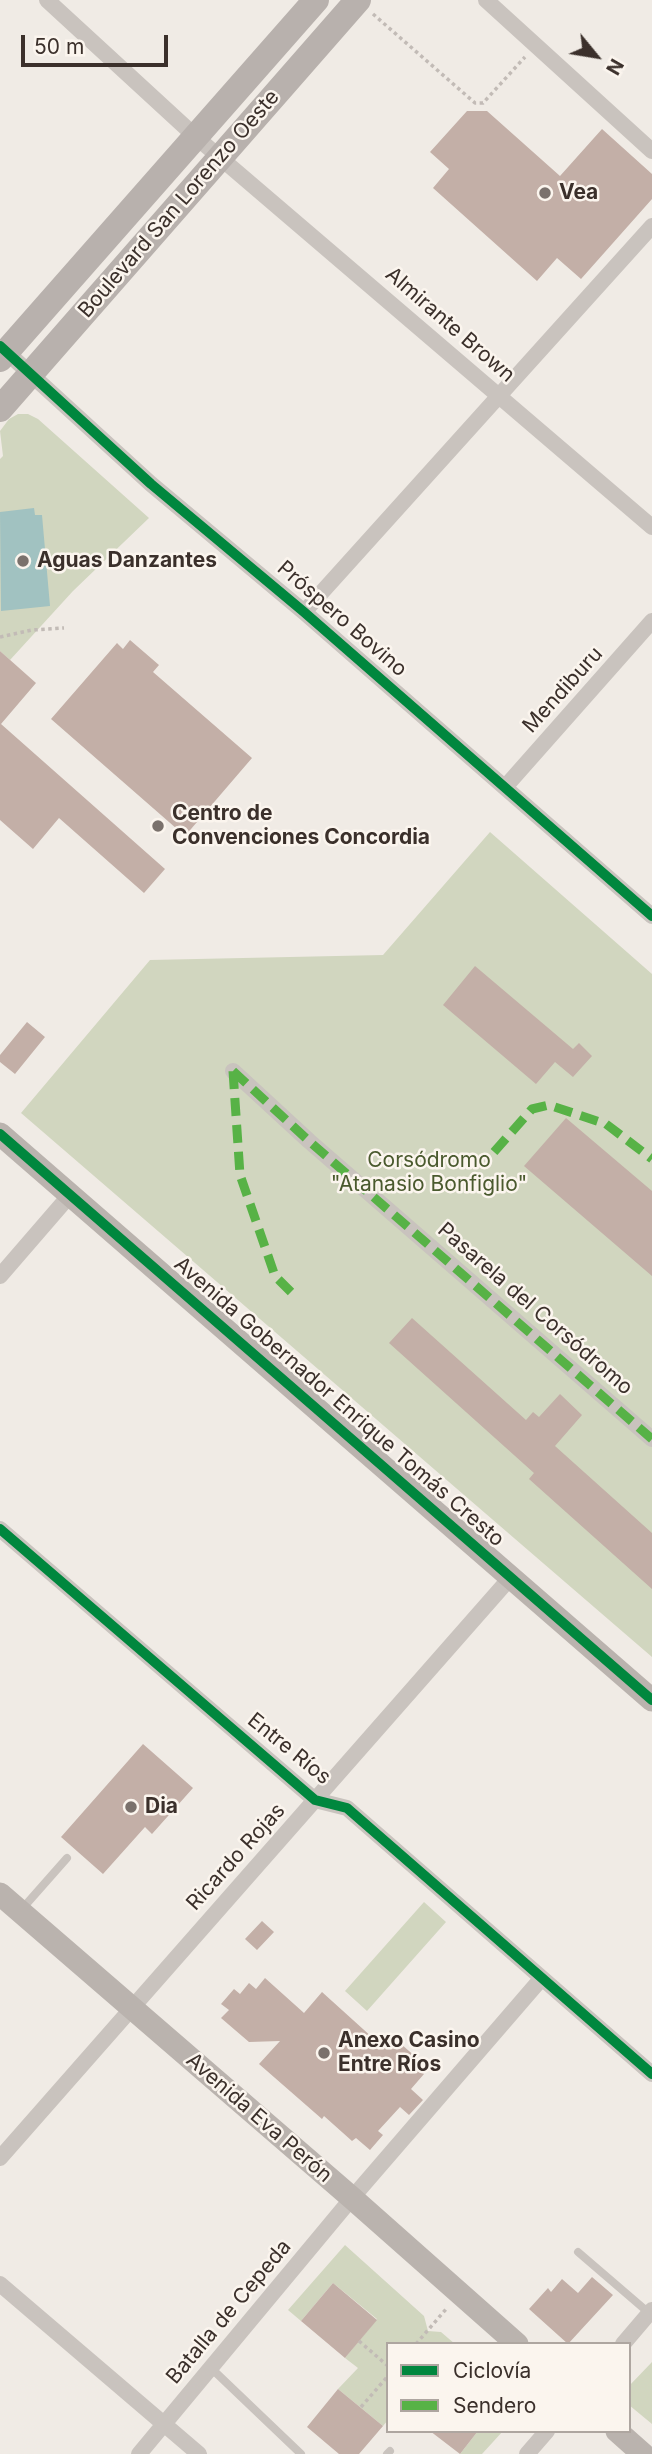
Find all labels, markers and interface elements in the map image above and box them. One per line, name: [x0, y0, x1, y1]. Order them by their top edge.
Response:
scale bar: [24, 21, 172, 65]
north arrow: [561, 21, 631, 91]
text: 50 m: [34, 34, 84, 59]
text: N: [601, 55, 628, 79]
street label: Boulevard San Lorenzo Oeste: [73, 85, 285, 323]
place label: Vea: [559, 180, 598, 206]
marker: Vea: [537, 185, 553, 201]
street label: Almirante Brown: [380, 262, 520, 388]
place label: Aguas Danzantes: [37, 548, 217, 574]
marker: Aguas Danzantes: [15, 553, 31, 569]
street label: Próspero Bovino: [272, 556, 412, 682]
street label: Mendiburu: [518, 642, 608, 738]
place label: Centro de Convenciones Concordia: [172, 801, 430, 851]
marker: Centro de Convenciones Concordia: [150, 818, 166, 834]
park label: Corsódromo "Atanasio Bonfiglio": [331, 1148, 527, 1198]
street label: Pasarela del Corsódromo: [432, 1217, 638, 1401]
street label: Avenida Gobernador Enrique Tomás Cresto: [169, 1252, 509, 1552]
street label: Entre Ríos: [242, 1708, 336, 1790]
place label: Dia: [145, 1794, 178, 1820]
street label: Ricardo Rojas: [181, 1798, 291, 1916]
marker: Dia: [123, 1799, 139, 1815]
place label: Anexo Casino Entre Ríos: [338, 2028, 480, 2078]
marker: Anexo Casino Entre Ríos: [316, 2045, 332, 2061]
street label: Avenida Eva Perón: [181, 2048, 337, 2188]
street label: Batalla de Cepeda: [161, 2235, 297, 2389]
legend: [386, 2342, 631, 2433]
text: Ciclovía: [453, 2358, 531, 2383]
text: Sendero: [453, 2393, 536, 2418]

